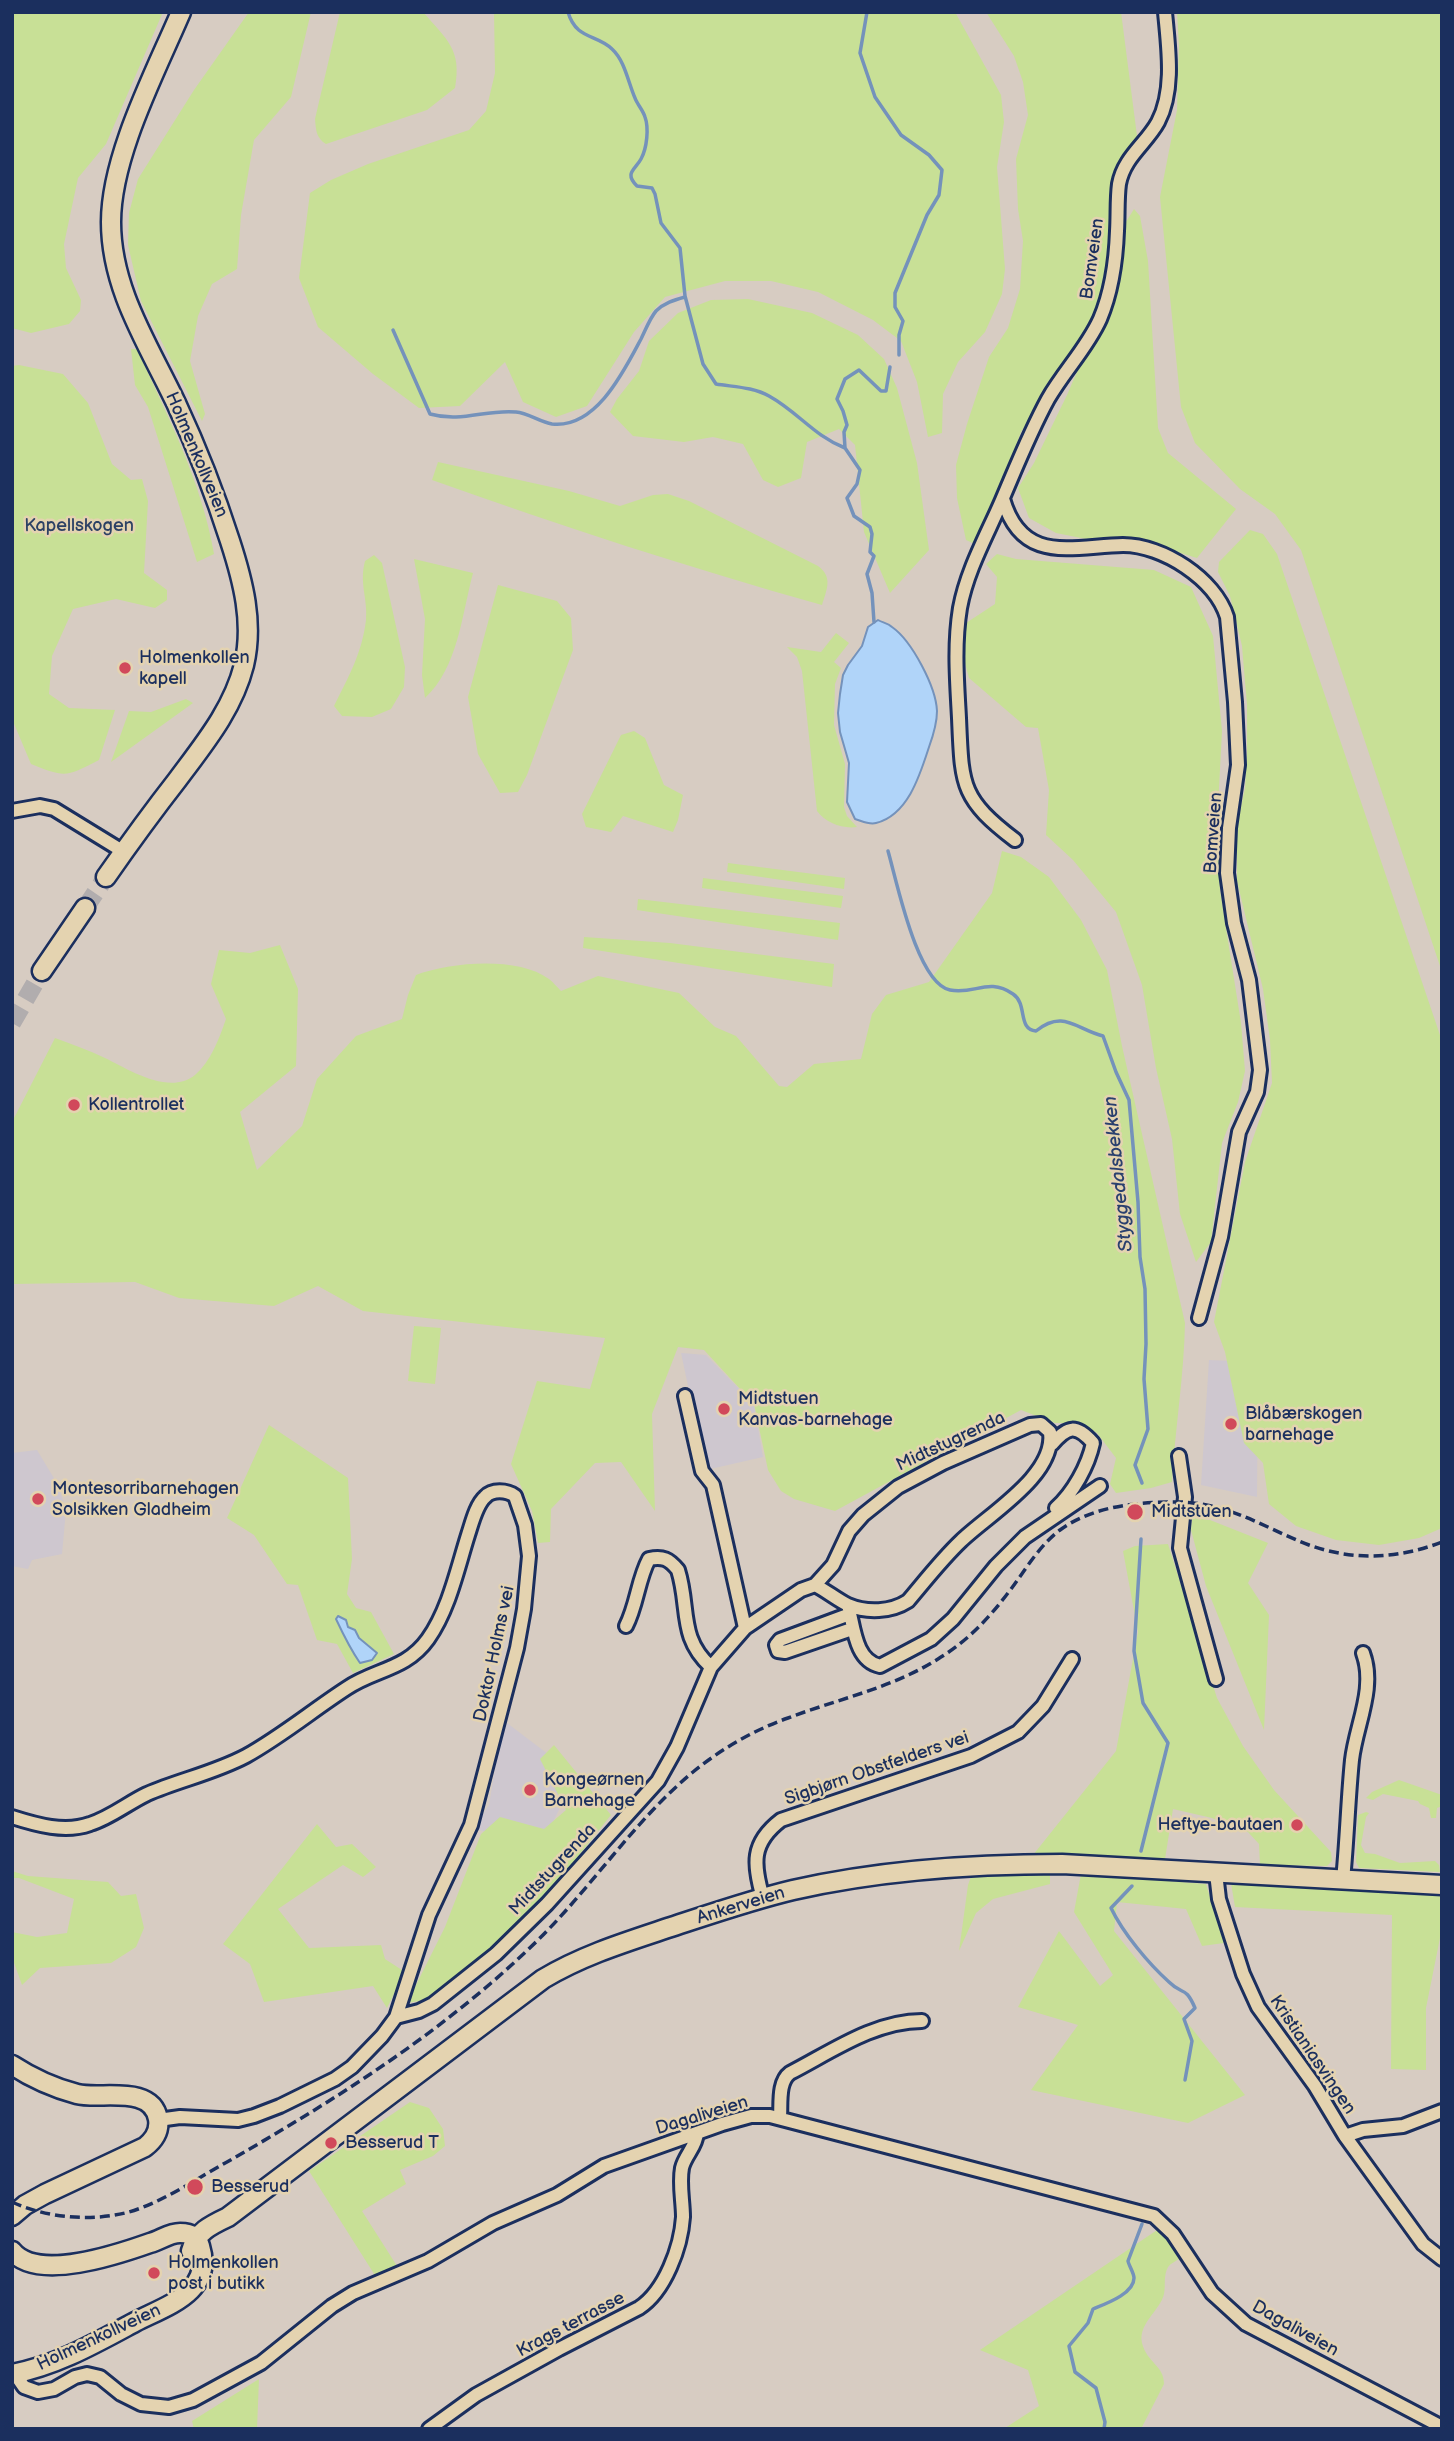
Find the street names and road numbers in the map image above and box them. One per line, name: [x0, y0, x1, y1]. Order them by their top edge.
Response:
street label: Bomveien: [1077, 217, 1109, 301]
street label: Holmenkollveien: [160, 389, 232, 521]
street label: Bomveien: [1200, 792, 1228, 874]
street label: Midtstugrenda: [893, 1407, 1009, 1477]
street label: Doktor Holms vei: [470, 1584, 520, 1724]
street label: Sigbjørn Obstfelders vei: [782, 1727, 972, 1811]
street label: Midtstugrenda: [505, 1820, 601, 1920]
street label: Ankerveien: [694, 1882, 788, 1930]
street label: Kristianiasvingen: [1264, 1991, 1360, 2119]
street label: Dagaliveien: [653, 2092, 751, 2140]
street label: Krags terrasse: [513, 2288, 629, 2362]
street label: Dagaliveien: [1248, 2296, 1342, 2362]
street label: Holmenkollveien: [34, 2300, 164, 2376]

